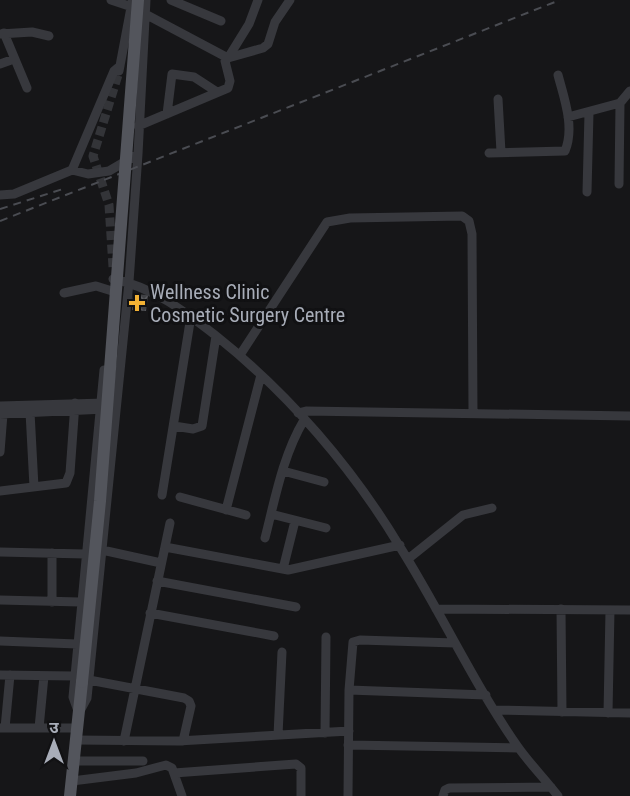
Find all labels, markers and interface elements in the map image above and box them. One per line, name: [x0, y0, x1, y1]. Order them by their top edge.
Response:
place label: Wellness Clinic Cosmetic Surgery Centre: [150, 280, 345, 327]
marker: Wellness Clinic Cosmetic Surgery Centre: [128, 294, 146, 312]
north arrow: [24, 712, 84, 772]
text: उ: [49, 718, 59, 737]

